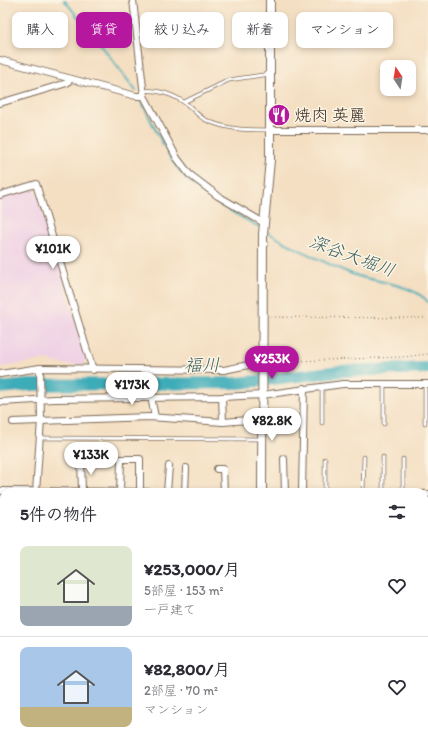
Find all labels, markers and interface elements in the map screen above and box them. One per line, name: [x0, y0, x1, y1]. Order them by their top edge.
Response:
chip: 購入: [12, 12, 68, 48]
chip: 賃貸: [76, 12, 132, 48]
chip: 絞り込み: [140, 12, 224, 48]
chip: 新着: [232, 12, 288, 48]
chip: マンション: [296, 12, 393, 48]
north arrow: [380, 60, 416, 96]
map controls: [380, 60, 416, 96]
restaurant icon: 焼肉 英麗: [266, 102, 292, 128]
place label: 焼肉 英麗: [294, 105, 366, 125]
water label: 深谷大堀川: [306, 230, 398, 282]
pin: ¥101K: [25, 236, 81, 270]
text: ¥101K: [35, 241, 71, 256]
pin: ¥253K: [244, 346, 300, 380]
text: ¥253K: [254, 351, 290, 366]
water label: 福川: [184, 354, 220, 376]
pin: ¥173K: [104, 372, 160, 406]
text: ¥173K: [114, 377, 150, 392]
pin: ¥82.8K: [239, 408, 305, 442]
text: ¥82.8K: [252, 413, 292, 428]
pin: ¥133K: [63, 442, 119, 476]
text: ¥133K: [73, 447, 109, 462]
icon: filters: [386, 501, 408, 523]
text: 5件の物件: [20, 504, 97, 524]
text: ¥253,000/月: [144, 559, 240, 579]
icon: home: [52, 562, 100, 610]
icon: heart: [386, 575, 408, 597]
text: 5部屋 · 153 m²: [144, 583, 224, 598]
text: 一戸建て: [144, 602, 196, 617]
text: ¥82,800/月: [144, 659, 230, 679]
icon: home: [52, 663, 100, 711]
icon: heart: [386, 676, 408, 698]
text: 2部屋 · 70 m²: [144, 683, 218, 698]
text: マンション: [144, 702, 208, 717]

